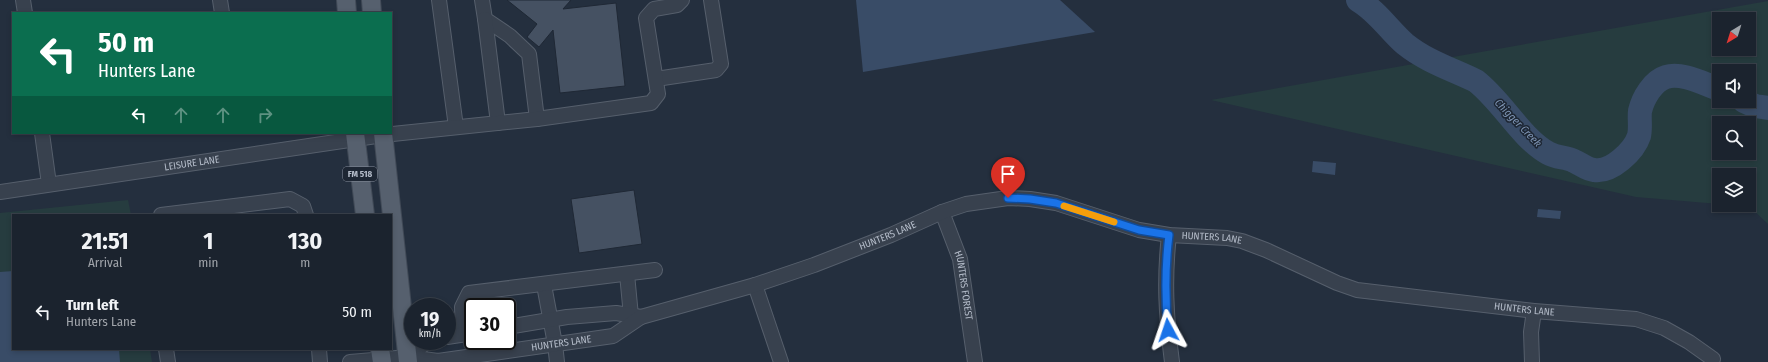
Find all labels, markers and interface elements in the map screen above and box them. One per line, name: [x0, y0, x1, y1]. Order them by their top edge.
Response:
north arrow: [1712, 12, 1756, 56]
map controls: [1712, 12, 1756, 212]
text: 50 m: [98, 26, 154, 59]
icon: left: [32, 28, 84, 80]
text: Hunters Lane: [98, 60, 195, 82]
button: sound: [1712, 64, 1756, 108]
water label: Chigger Creek: [1492, 96, 1545, 150]
icon: left: [128, 104, 150, 126]
icon: ahead: [170, 104, 192, 126]
icon: ahead: [212, 104, 234, 126]
icon: right: [254, 104, 276, 126]
button: search: [1712, 116, 1756, 160]
street label: LEISURE LANE: [163, 153, 221, 173]
pin: [991, 157, 1025, 198]
icon: arrive: [997, 163, 1019, 185]
road number: FM 518: [343, 167, 377, 181]
button: layers: [1712, 168, 1756, 212]
street label: HUNTERS LANE: [857, 218, 918, 253]
text: 21:51: [82, 227, 129, 255]
text: 1: [203, 227, 213, 255]
text: 130: [288, 227, 322, 255]
street label: HUNTERS LANE: [1181, 230, 1243, 247]
street label: HUNTERS FOREST: [951, 249, 975, 321]
text: Arrival: [88, 255, 122, 270]
text: min: [198, 255, 218, 270]
text: m: [300, 255, 310, 270]
text: Turn left: [66, 296, 119, 314]
speed limit sign: 30: [464, 298, 516, 350]
street label: HUNTERS LANE: [1493, 300, 1555, 319]
icon: left: [32, 301, 54, 323]
text: 50 m: [342, 303, 372, 321]
text: 19: [421, 307, 439, 331]
position arrow: [1147, 309, 1189, 351]
text: Hunters Lane: [66, 314, 136, 329]
text: km/h: [419, 328, 441, 340]
street label: HUNTERS LANE: [530, 333, 592, 354]

